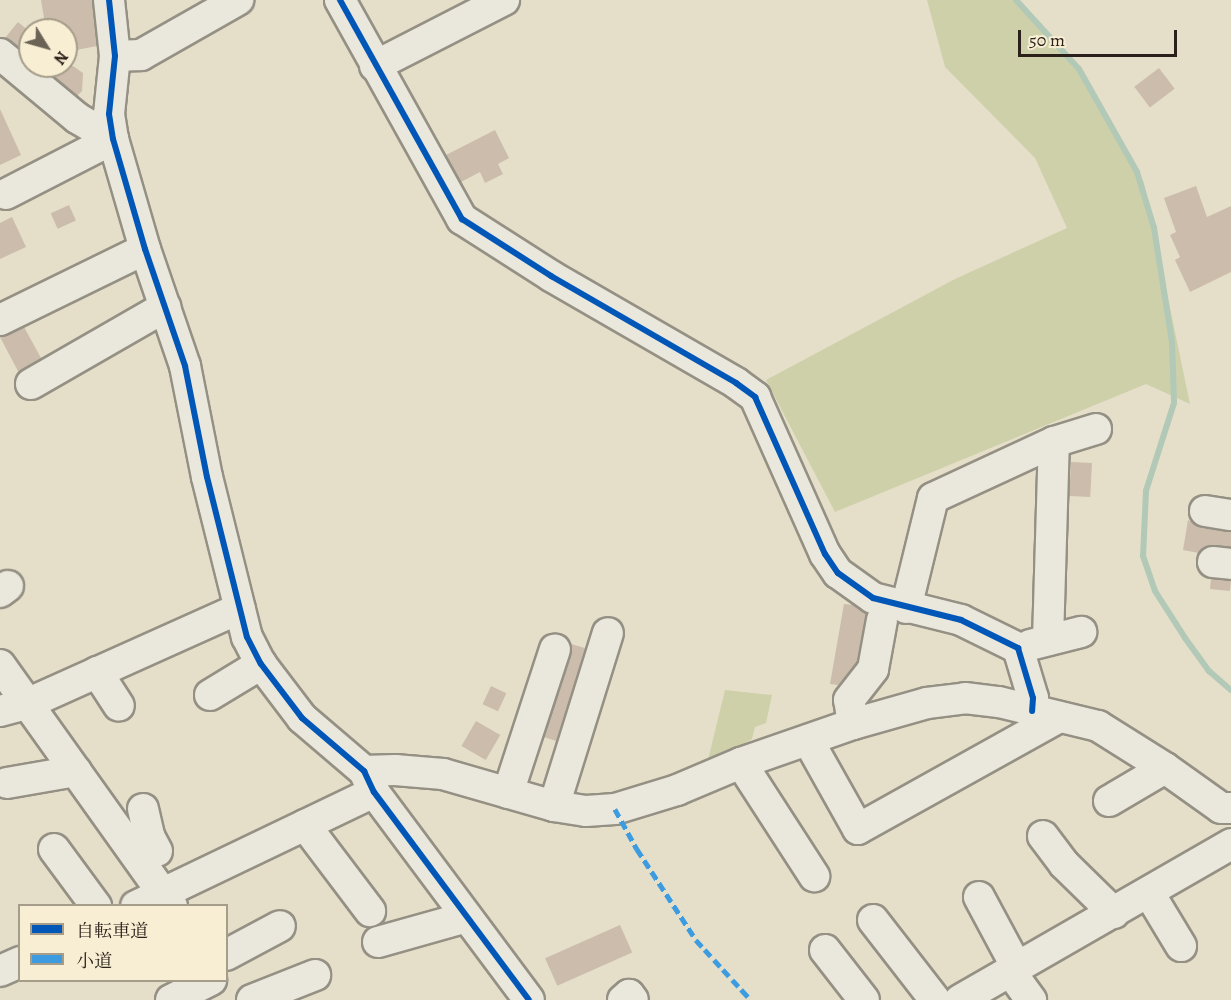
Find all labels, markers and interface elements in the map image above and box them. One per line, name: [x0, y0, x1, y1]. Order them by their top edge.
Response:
north arrow: [18, 18, 78, 78]
scale bar: [1021, 18, 1180, 56]
text: 50 m: [1029, 28, 1065, 52]
text: N: [48, 46, 73, 69]
legend: [18, 904, 228, 982]
text: 自転車道: [76, 919, 148, 943]
text: 小道: [76, 949, 112, 973]

